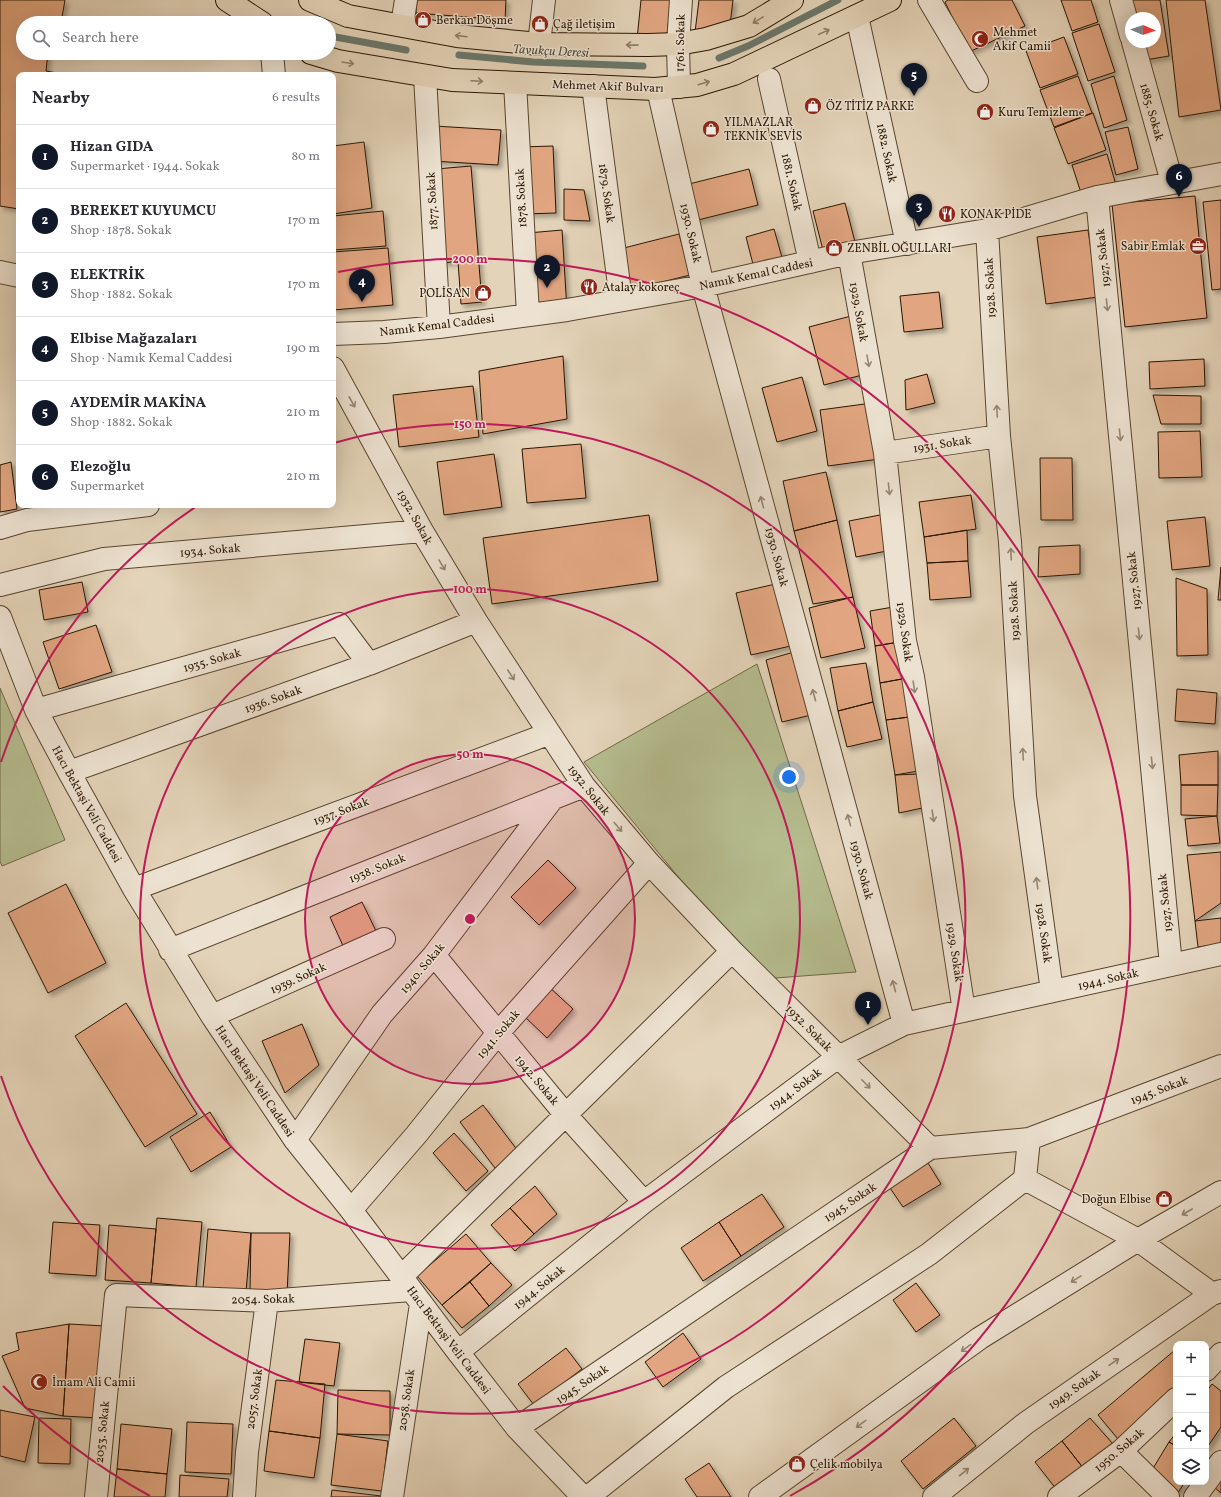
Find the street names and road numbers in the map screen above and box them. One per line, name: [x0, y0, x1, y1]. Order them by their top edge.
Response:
street label: 1761. Sokak: [672, 13, 690, 72]
street label: Mehmet Akif Bulvarı: [552, 77, 664, 97]
street label: 1885. Sokak: [1135, 81, 1167, 144]
street label: 1882. Sokak: [872, 122, 900, 185]
street label: 1881. Sokak: [777, 152, 806, 213]
street label: 1879. Sokak: [594, 162, 618, 224]
street label: 1878. Sokak: [512, 167, 532, 228]
street label: 1877. Sokak: [423, 171, 443, 231]
street label: 1930. Sokak: [675, 202, 705, 265]
street label: 1927. Sokak: [1093, 227, 1115, 288]
street label: Namık Kemal Caddesi: [698, 255, 815, 295]
street label: 1928. Sokak: [981, 257, 1001, 319]
street label: 1929. Sokak: [845, 281, 871, 344]
street label: Namık Kemal Caddesi: [379, 311, 496, 341]
street label: 1931. Sokak: [912, 432, 973, 457]
street label: 1932. Sokak: [392, 487, 436, 548]
street label: 1930. Sokak: [760, 526, 792, 589]
street label: 1934. Sokak: [179, 540, 242, 562]
street label: 1927. Sokak: [1124, 550, 1146, 611]
street label: 1928. Sokak: [1005, 580, 1025, 642]
street label: 1929. Sokak: [892, 601, 916, 664]
street label: 1935. Sokak: [181, 645, 244, 677]
street label: 1936. Sokak: [242, 682, 305, 718]
street label: Hacı Bektaşi Veli Caddesi: [47, 743, 125, 866]
street label: 1932. Sokak: [563, 762, 613, 820]
street label: 1937. Sokak: [311, 794, 372, 830]
street label: 1930. Sokak: [845, 839, 877, 902]
street label: 1938. Sokak: [347, 850, 409, 888]
street label: 1927. Sokak: [1155, 872, 1177, 933]
street label: 1928. Sokak: [1031, 902, 1055, 965]
street label: 1929. Sokak: [941, 921, 967, 984]
street label: 1940. Sokak: [397, 939, 449, 997]
street label: 1939. Sokak: [268, 959, 329, 998]
street label: 1944. Sokak: [1076, 965, 1141, 995]
street label: 1932. Sokak: [781, 1002, 836, 1056]
street label: 1941. Sokak: [473, 1006, 524, 1063]
street label: Hacı Bektaşi Veli Caddesi: [211, 1023, 298, 1141]
street label: 1942. Sokak: [510, 1052, 562, 1110]
street label: 1944. Sokak: [766, 1064, 826, 1115]
street label: 1945. Sokak: [1128, 1072, 1191, 1109]
street label: 1945. Sokak: [821, 1179, 880, 1226]
street label: 1944. Sokak: [510, 1262, 569, 1314]
street label: Hacı Bektaşi Veli Caddesi: [402, 1283, 494, 1398]
street label: 2054. Sokak: [231, 1291, 295, 1309]
street label: 1945. Sokak: [553, 1361, 612, 1408]
street label: 1949. Sokak: [1045, 1366, 1104, 1414]
street label: 2057. Sokak: [243, 1367, 267, 1430]
street label: 2058. Sokak: [395, 1368, 419, 1432]
street label: 2053. Sokak: [92, 1400, 114, 1464]
street label: 1950. Sokak: [1091, 1425, 1148, 1476]

